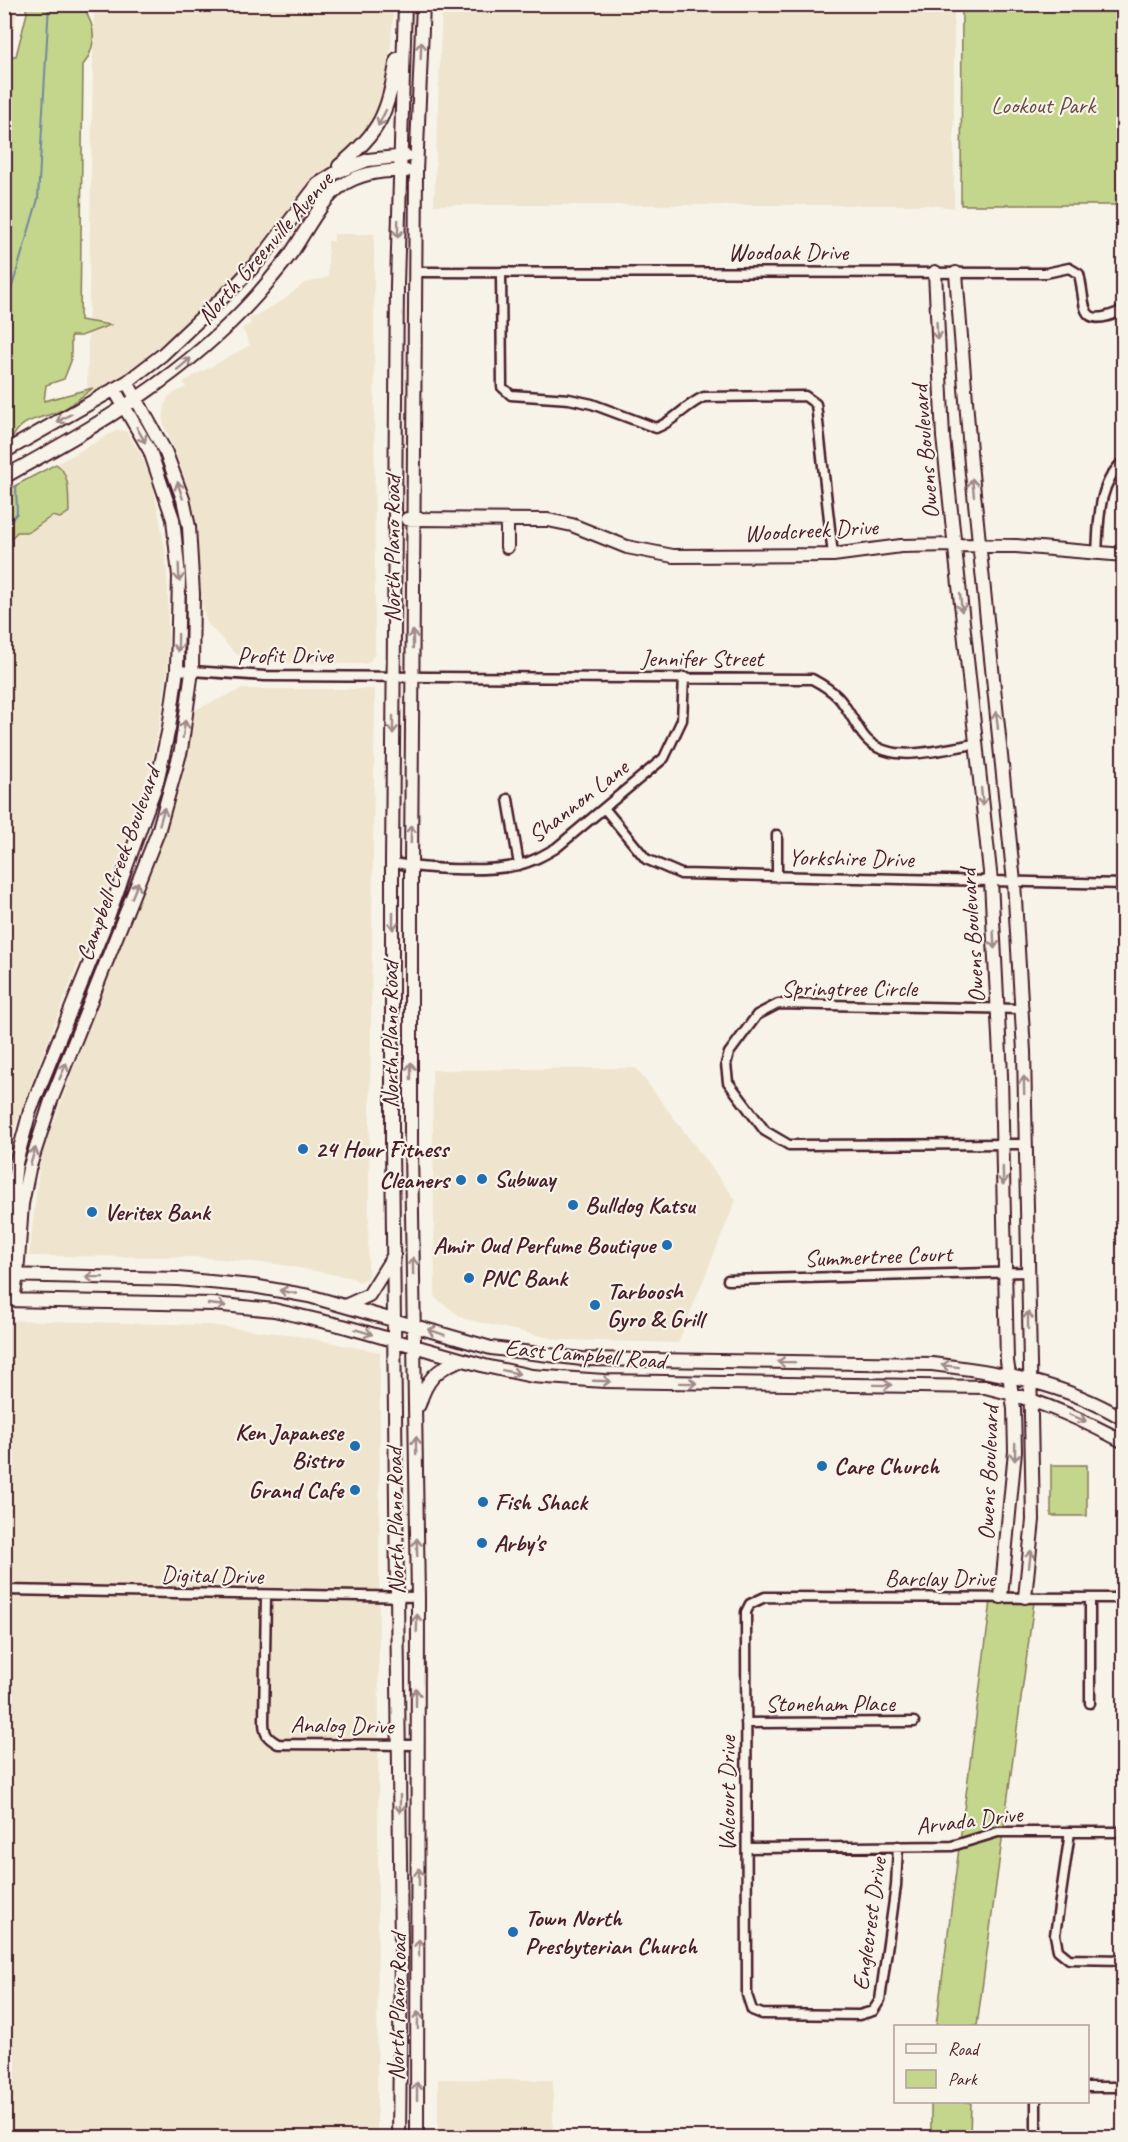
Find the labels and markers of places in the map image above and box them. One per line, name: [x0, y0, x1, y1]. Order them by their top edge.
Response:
place label: 24 Hour Fitness: [315, 1134, 451, 1164]
marker: 24 Hour Fitness: [296, 1142, 310, 1156]
place label: Subway: [494, 1164, 558, 1194]
place label: Cleaners: [379, 1165, 452, 1195]
marker: Subway: [475, 1172, 489, 1186]
marker: Cleaners: [454, 1173, 468, 1187]
place label: Bulldog Katsu: [585, 1190, 697, 1220]
place label: Veritex Bank: [104, 1197, 212, 1227]
marker: Bulldog Katsu: [566, 1198, 580, 1212]
marker: Veritex Bank: [85, 1205, 99, 1219]
place label: Amir Oud Perfume Boutique: [433, 1230, 657, 1260]
marker: Amir Oud Perfume Boutique: [660, 1238, 674, 1252]
place label: PNC Bank: [481, 1263, 569, 1293]
marker: PNC Bank: [462, 1271, 476, 1285]
place label: Tarboosh Gyro & Grill: [607, 1276, 708, 1334]
marker: Tarboosh Gyro & Grill: [588, 1298, 602, 1312]
place label: Ken Japanese Bistro: [235, 1417, 345, 1475]
marker: Ken Japanese Bistro: [348, 1439, 362, 1453]
place label: Care Church: [834, 1451, 940, 1481]
marker: Care Church: [815, 1459, 829, 1473]
place label: Grand Cafe: [249, 1475, 345, 1505]
marker: Grand Cafe: [348, 1483, 362, 1497]
place label: Fish Shack: [495, 1487, 589, 1517]
marker: Fish Shack: [476, 1495, 490, 1509]
place label: Arby's: [494, 1528, 547, 1558]
marker: Arby's: [475, 1536, 489, 1550]
place label: Town North Presbyterian Church: [525, 1903, 698, 1961]
marker: Town North Presbyterian Church: [506, 1925, 520, 1939]

